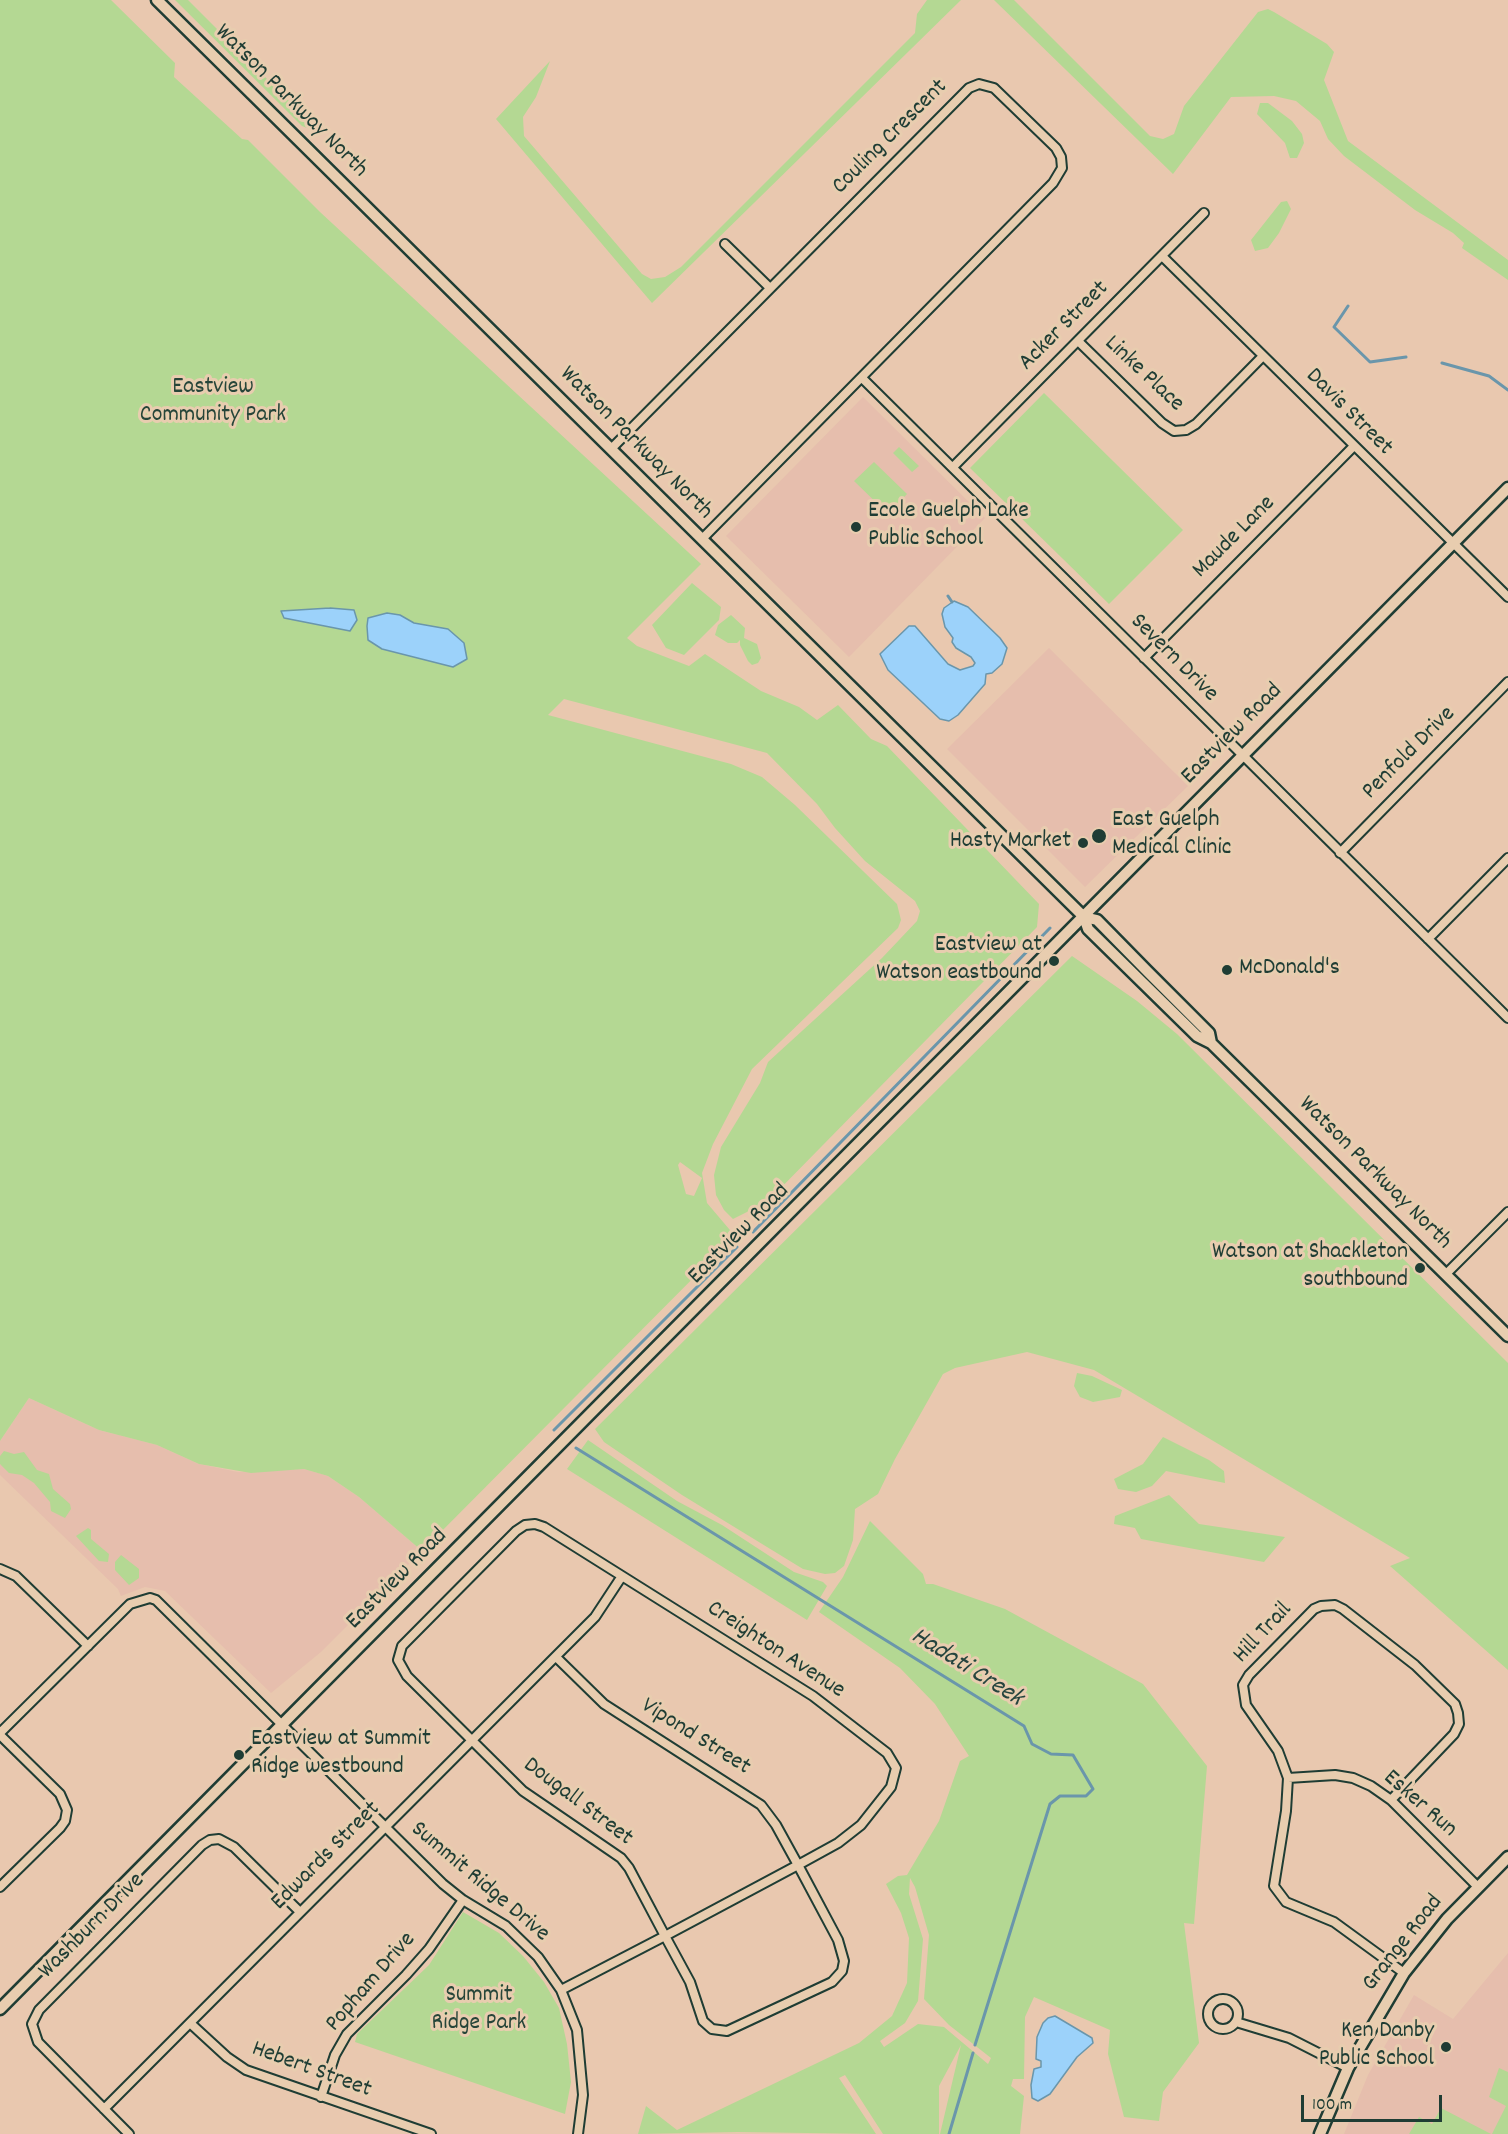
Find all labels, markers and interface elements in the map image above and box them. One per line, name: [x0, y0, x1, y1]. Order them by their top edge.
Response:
street label: Watson Parkway North: [207, 19, 373, 185]
street label: Couling Crescent: [827, 74, 955, 202]
street label: Acker Street: [1014, 276, 1116, 378]
street label: Linke Place: [1097, 331, 1189, 419]
street label: Watson Parkway North: [552, 361, 718, 527]
street label: Davis Street: [1298, 363, 1398, 463]
park label: Eastview Community Park: [140, 375, 286, 431]
street label: Maude Lane: [1187, 490, 1283, 586]
place label: Ecole Guelph Lake Public School: [868, 499, 1029, 555]
marker: Ecole Guelph Lake Public School: [849, 520, 863, 534]
street label: Severn Drive: [1123, 609, 1223, 709]
street label: Eastview Road: [1176, 678, 1290, 792]
street label: Penfold Drive: [1357, 701, 1463, 807]
place label: East Guelph Medical Clinic: [1112, 808, 1231, 864]
marker: East Guelph Medical Clinic: [1090, 827, 1108, 845]
place label: Hasty Market: [950, 829, 1071, 857]
marker: Hasty Market: [1076, 836, 1090, 850]
place label: Eastview at Watson eastbound: [876, 933, 1042, 989]
marker: Eastview at Watson eastbound: [1047, 954, 1061, 968]
place label: McDonald's: [1239, 956, 1340, 984]
marker: McDonald's: [1220, 963, 1234, 977]
street label: Watson Parkway North: [1291, 1091, 1457, 1257]
street label: Eastview Road: [683, 1178, 797, 1292]
place label: Watson at Shackleton southbound: [1212, 1240, 1408, 1296]
marker: Watson at Shackleton southbound: [1413, 1261, 1427, 1275]
street label: Eastview Road: [341, 1523, 455, 1637]
street label: Creighton Avenue: [700, 1596, 850, 1706]
street label: Hill Trail: [1228, 1597, 1300, 1671]
water label: Hadati Creek: [904, 1622, 1028, 1716]
street label: Vipond Street: [635, 1693, 755, 1783]
place label: Eastview at Summit Ridge westbound: [251, 1727, 431, 1783]
marker: Eastview at Summit Ridge westbound: [232, 1748, 246, 1762]
street label: Dougall Street: [516, 1752, 638, 1854]
street label: Esker Run: [1376, 1765, 1462, 1845]
street label: Edwards Street: [266, 1796, 388, 1918]
street label: Summit Ridge Drive: [404, 1816, 554, 1950]
street label: Washburn Drive: [34, 1868, 152, 1986]
street label: Grange Road: [1357, 1890, 1451, 1998]
street label: Popham Drive: [321, 1927, 423, 2039]
park label: Summit Ridge Park: [432, 1983, 526, 2039]
place label: Ken Danby Public School: [1319, 2019, 1434, 2075]
street label: Hebert Street: [247, 2036, 375, 2106]
marker: Ken Danby Public School: [1439, 2040, 1453, 2054]
scale bar: [1304, 2083, 1445, 2121]
text: 100 m: [1312, 2093, 1352, 2118]

